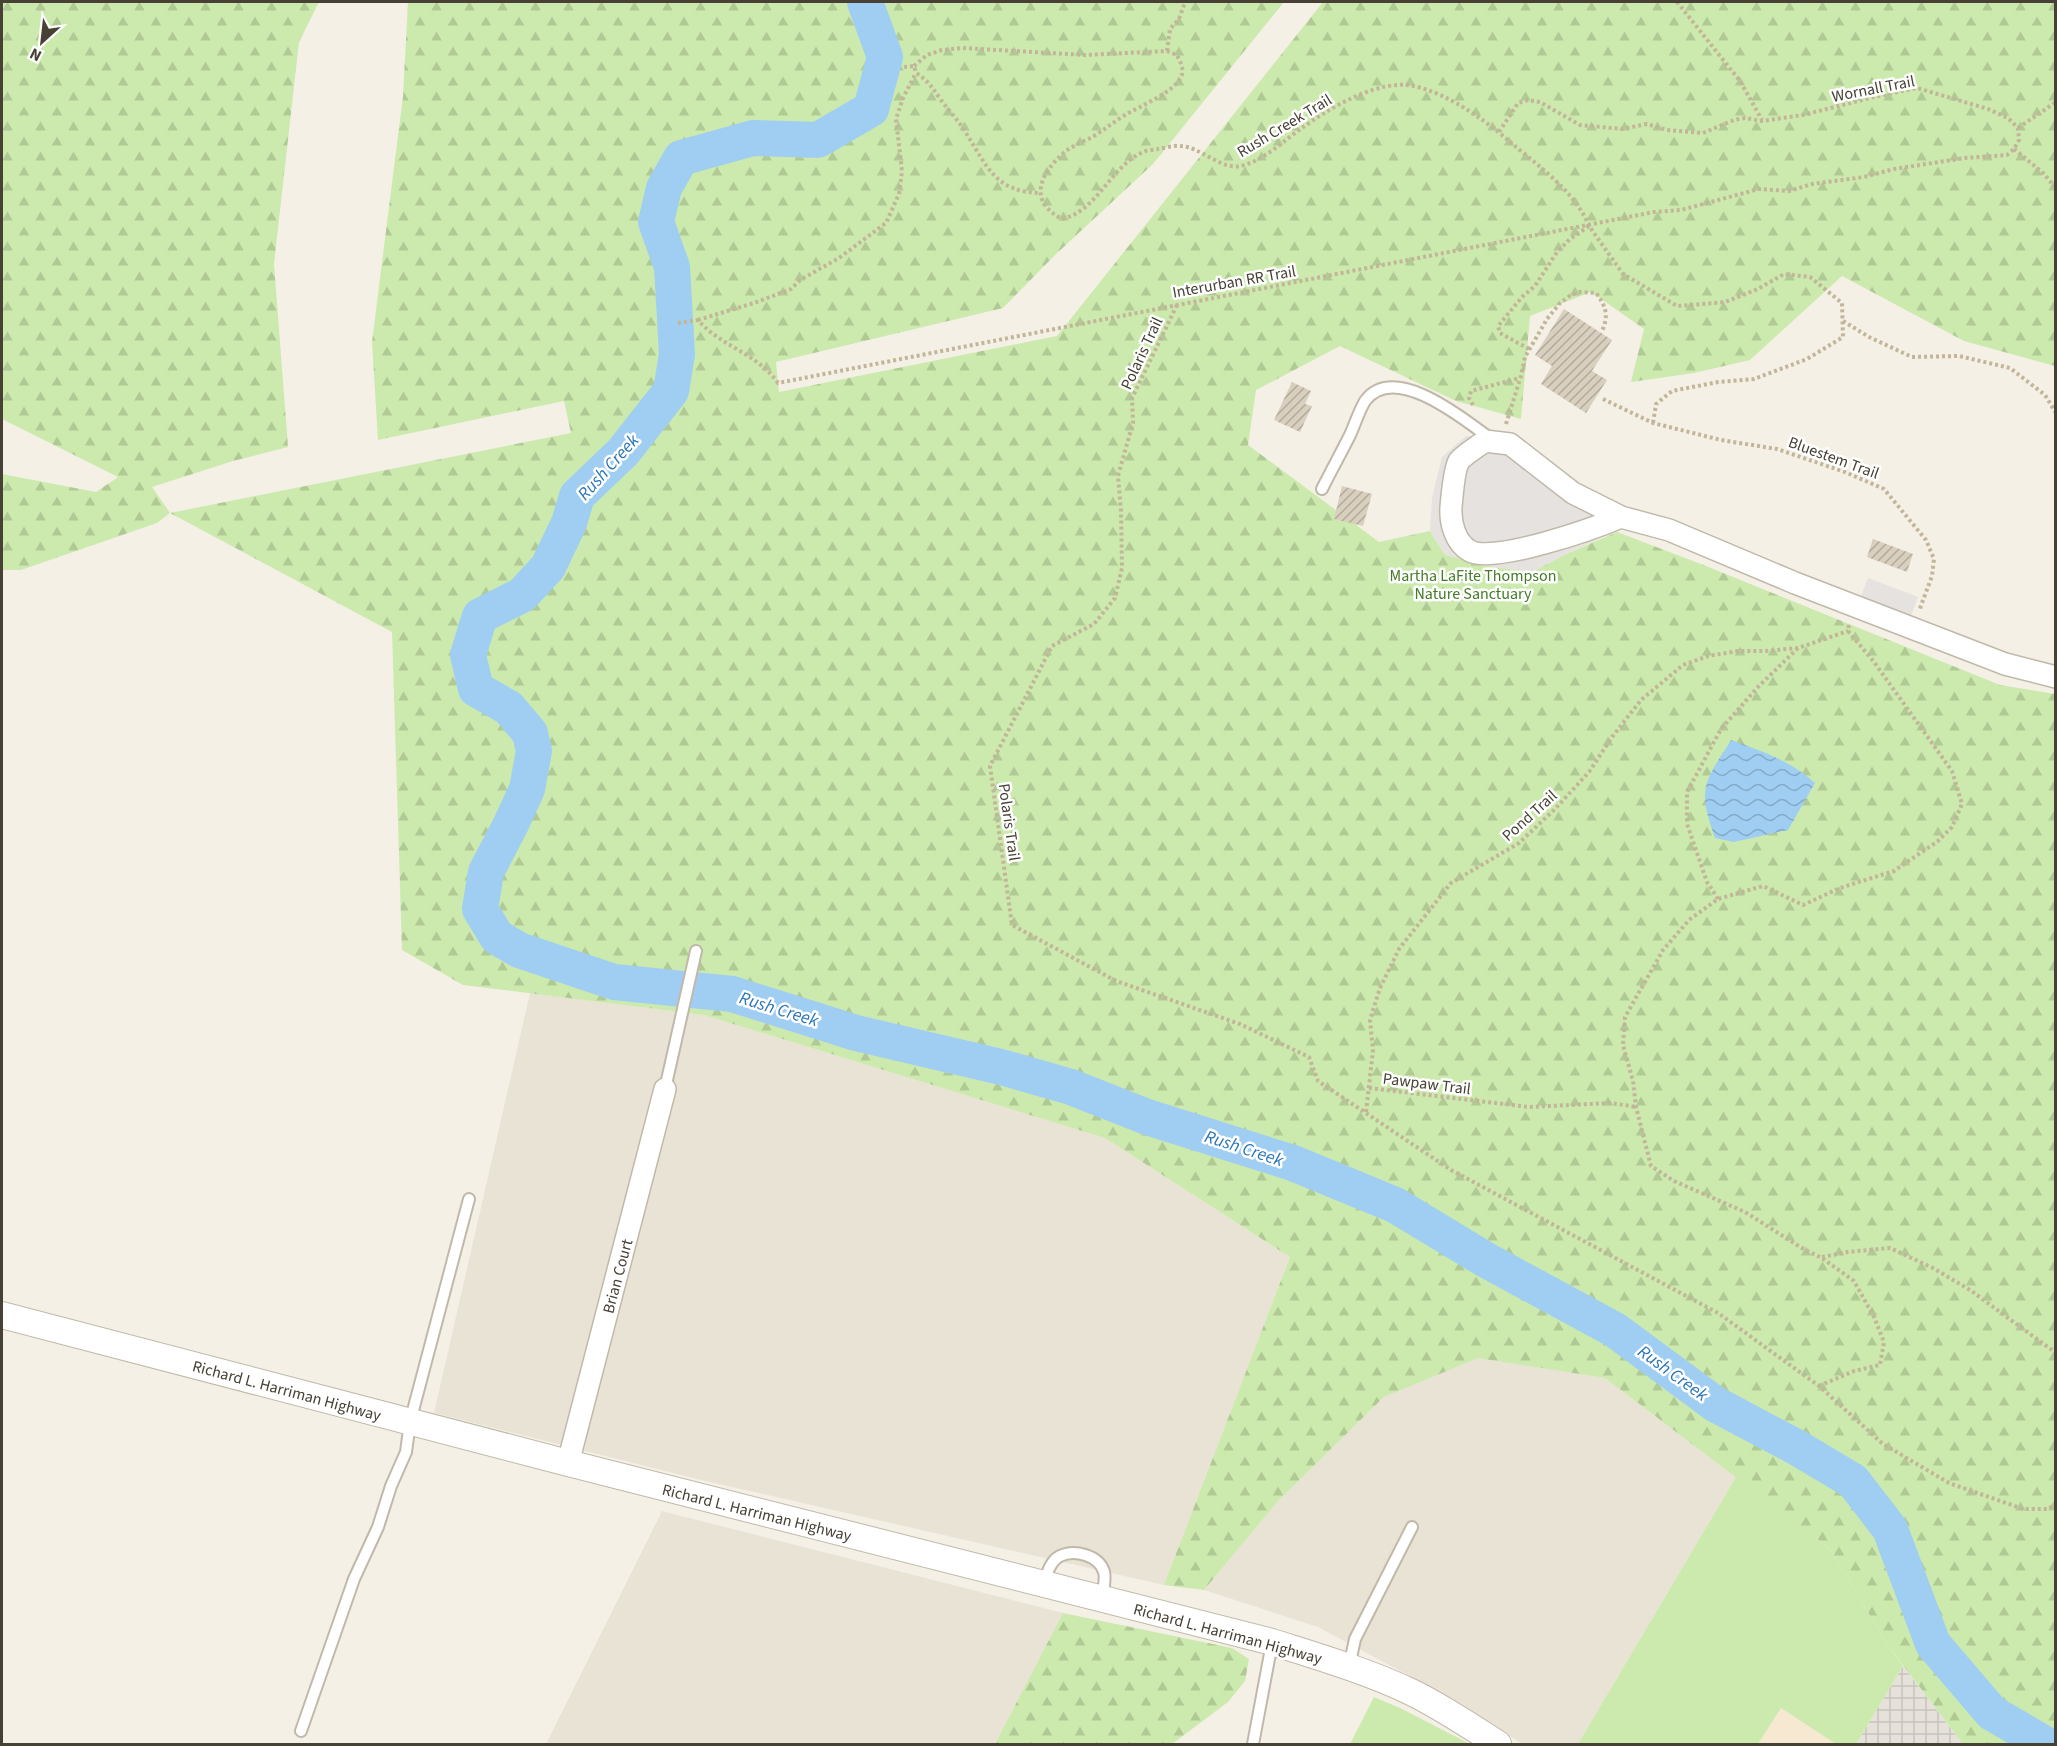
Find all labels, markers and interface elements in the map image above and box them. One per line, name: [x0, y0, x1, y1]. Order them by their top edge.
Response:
north arrow: [12, 12, 72, 72]
text: N: [26, 42, 45, 67]
street label: Wornall Trail: [1830, 70, 1917, 108]
street label: Rush Creek Trail: [1233, 89, 1336, 163]
street label: Interurban RR Trail: [1171, 260, 1298, 304]
street label: Polaris Trail: [1115, 313, 1168, 393]
water label: Rush Creek: [572, 428, 645, 506]
street label: Bluestem Trail: [1785, 431, 1882, 485]
park label: Martha LaFite Thompson Nature Sanctuary: [1390, 565, 1556, 605]
street label: Polaris Trail: [993, 782, 1025, 862]
street label: Pond Trail: [1497, 785, 1562, 846]
water label: Rush Creek: [736, 986, 822, 1033]
street label: Pawpaw Trail: [1382, 1068, 1472, 1100]
water label: Rush Creek: [1201, 1124, 1287, 1173]
street label: Brian Court: [597, 1236, 639, 1316]
water label: Rush Creek: [1632, 1339, 1713, 1408]
street label: Richard L. Harriman Highway: [190, 1355, 384, 1427]
street label: Richard L. Harriman Highway: [660, 1479, 854, 1547]
street label: Richard L. Harriman Highway: [1131, 1598, 1325, 1670]

